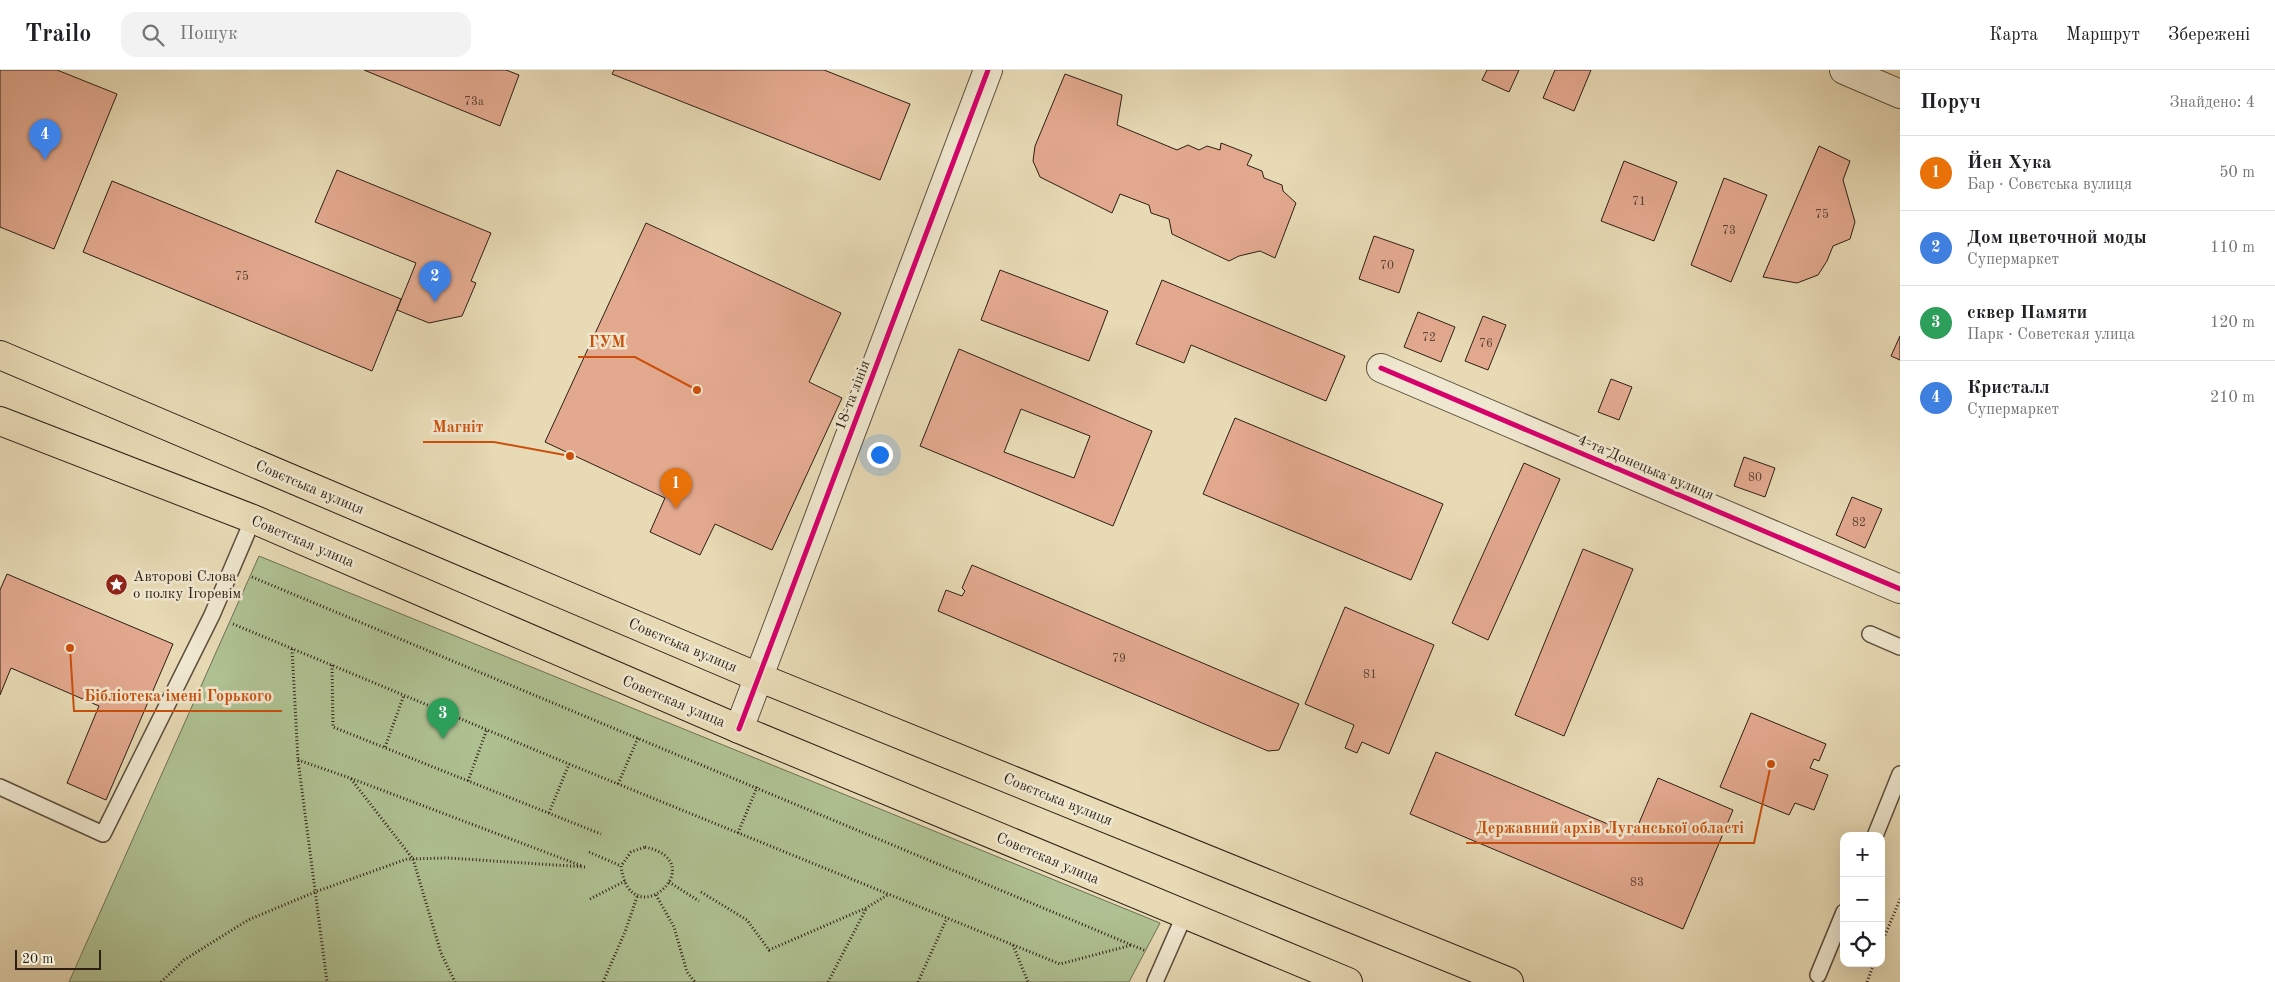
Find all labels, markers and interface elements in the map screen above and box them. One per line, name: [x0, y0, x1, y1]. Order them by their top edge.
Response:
search box: [121, 12, 471, 57]
icon: search: [139, 21, 167, 49]
text: Trailo: [25, 23, 91, 47]
text: Пошук: [179, 25, 238, 44]
text: Карта: [1989, 26, 2038, 44]
text: Маршрут: [2066, 26, 2140, 44]
text: Збережені: [2168, 26, 2250, 44]
text: Поруч: [1920, 92, 1981, 113]
text: Знайдено: 4: [2170, 95, 2255, 111]
house number: 73а: [464, 96, 484, 108]
pin: 4: [29, 119, 61, 160]
text: Йен Хука: [1967, 154, 2052, 173]
text: 1: [1931, 165, 1941, 181]
text: 50 m: [2219, 165, 2255, 181]
text: Бар · Совєтська вулиця: [1967, 177, 2132, 193]
house number: 71: [1632, 196, 1646, 208]
house number: 75: [1815, 208, 1829, 221]
house number: 73: [1722, 225, 1736, 237]
text: Дом цветочной моды: [1967, 229, 2147, 248]
text: 2: [1931, 240, 1941, 256]
text: 110 m: [2210, 240, 2255, 256]
text: Супермаркет: [1967, 252, 2059, 268]
house number: 70: [1380, 260, 1394, 272]
pin: 2: [419, 261, 451, 302]
house number: 75: [235, 270, 249, 283]
text: сквер Памяти: [1967, 304, 2087, 323]
text: 3: [1931, 315, 1941, 331]
text: 120 m: [2210, 315, 2255, 331]
callout: ГУМ: [578, 326, 635, 357]
text: Парк · Советская улица: [1967, 327, 2135, 343]
house number: 72: [1422, 332, 1436, 344]
text: ГУМ: [589, 335, 625, 351]
house number: 76: [1479, 338, 1493, 350]
street label: 18-та лінія: [833, 358, 874, 432]
text: Кристалл: [1967, 379, 2050, 398]
text: 4: [1931, 390, 1941, 406]
text: 210 m: [2210, 390, 2255, 406]
text: Супермаркет: [1967, 402, 2059, 418]
callout: Магніт: [423, 411, 494, 442]
text: Магніт: [433, 420, 484, 436]
street label: 4-та Донецька вулиця: [1575, 433, 1716, 504]
your location: [867, 442, 893, 468]
street label: Совєтська вулиця: [253, 459, 366, 518]
pin: 1: [660, 468, 692, 509]
house number: 80: [1748, 472, 1762, 484]
street label: Советская улица: [249, 514, 357, 571]
house number: 82: [1852, 517, 1866, 529]
place label: Авторові Слова о полку Ігоревім: [133, 570, 242, 602]
place icon: Авторові Слова о полку Ігоревім: [105, 573, 129, 597]
street label: Совєтська вулиця: [626, 617, 739, 676]
house number: 79: [1112, 653, 1126, 665]
house number: 81: [1363, 669, 1377, 681]
street label: Советская улица: [620, 674, 728, 731]
callout: Бібліотека імені Горького: [74, 680, 282, 711]
text: Бібліотека імені Горького: [84, 689, 272, 705]
pin: 3: [427, 698, 459, 739]
street label: Совєтська вулиця: [1001, 772, 1114, 829]
callout: Державний архів Луганської області: [1466, 812, 1754, 843]
text: Державний архів Луганської області: [1476, 821, 1744, 837]
street label: Советская улица: [994, 831, 1102, 888]
map controls: [1840, 832, 1885, 967]
button: +: [1840, 832, 1885, 877]
house number: 83: [1630, 877, 1644, 889]
button: −: [1840, 877, 1885, 922]
button: locate: [1840, 922, 1885, 967]
scale bar: [15, 947, 101, 970]
text: 20 m: [22, 952, 53, 966]

